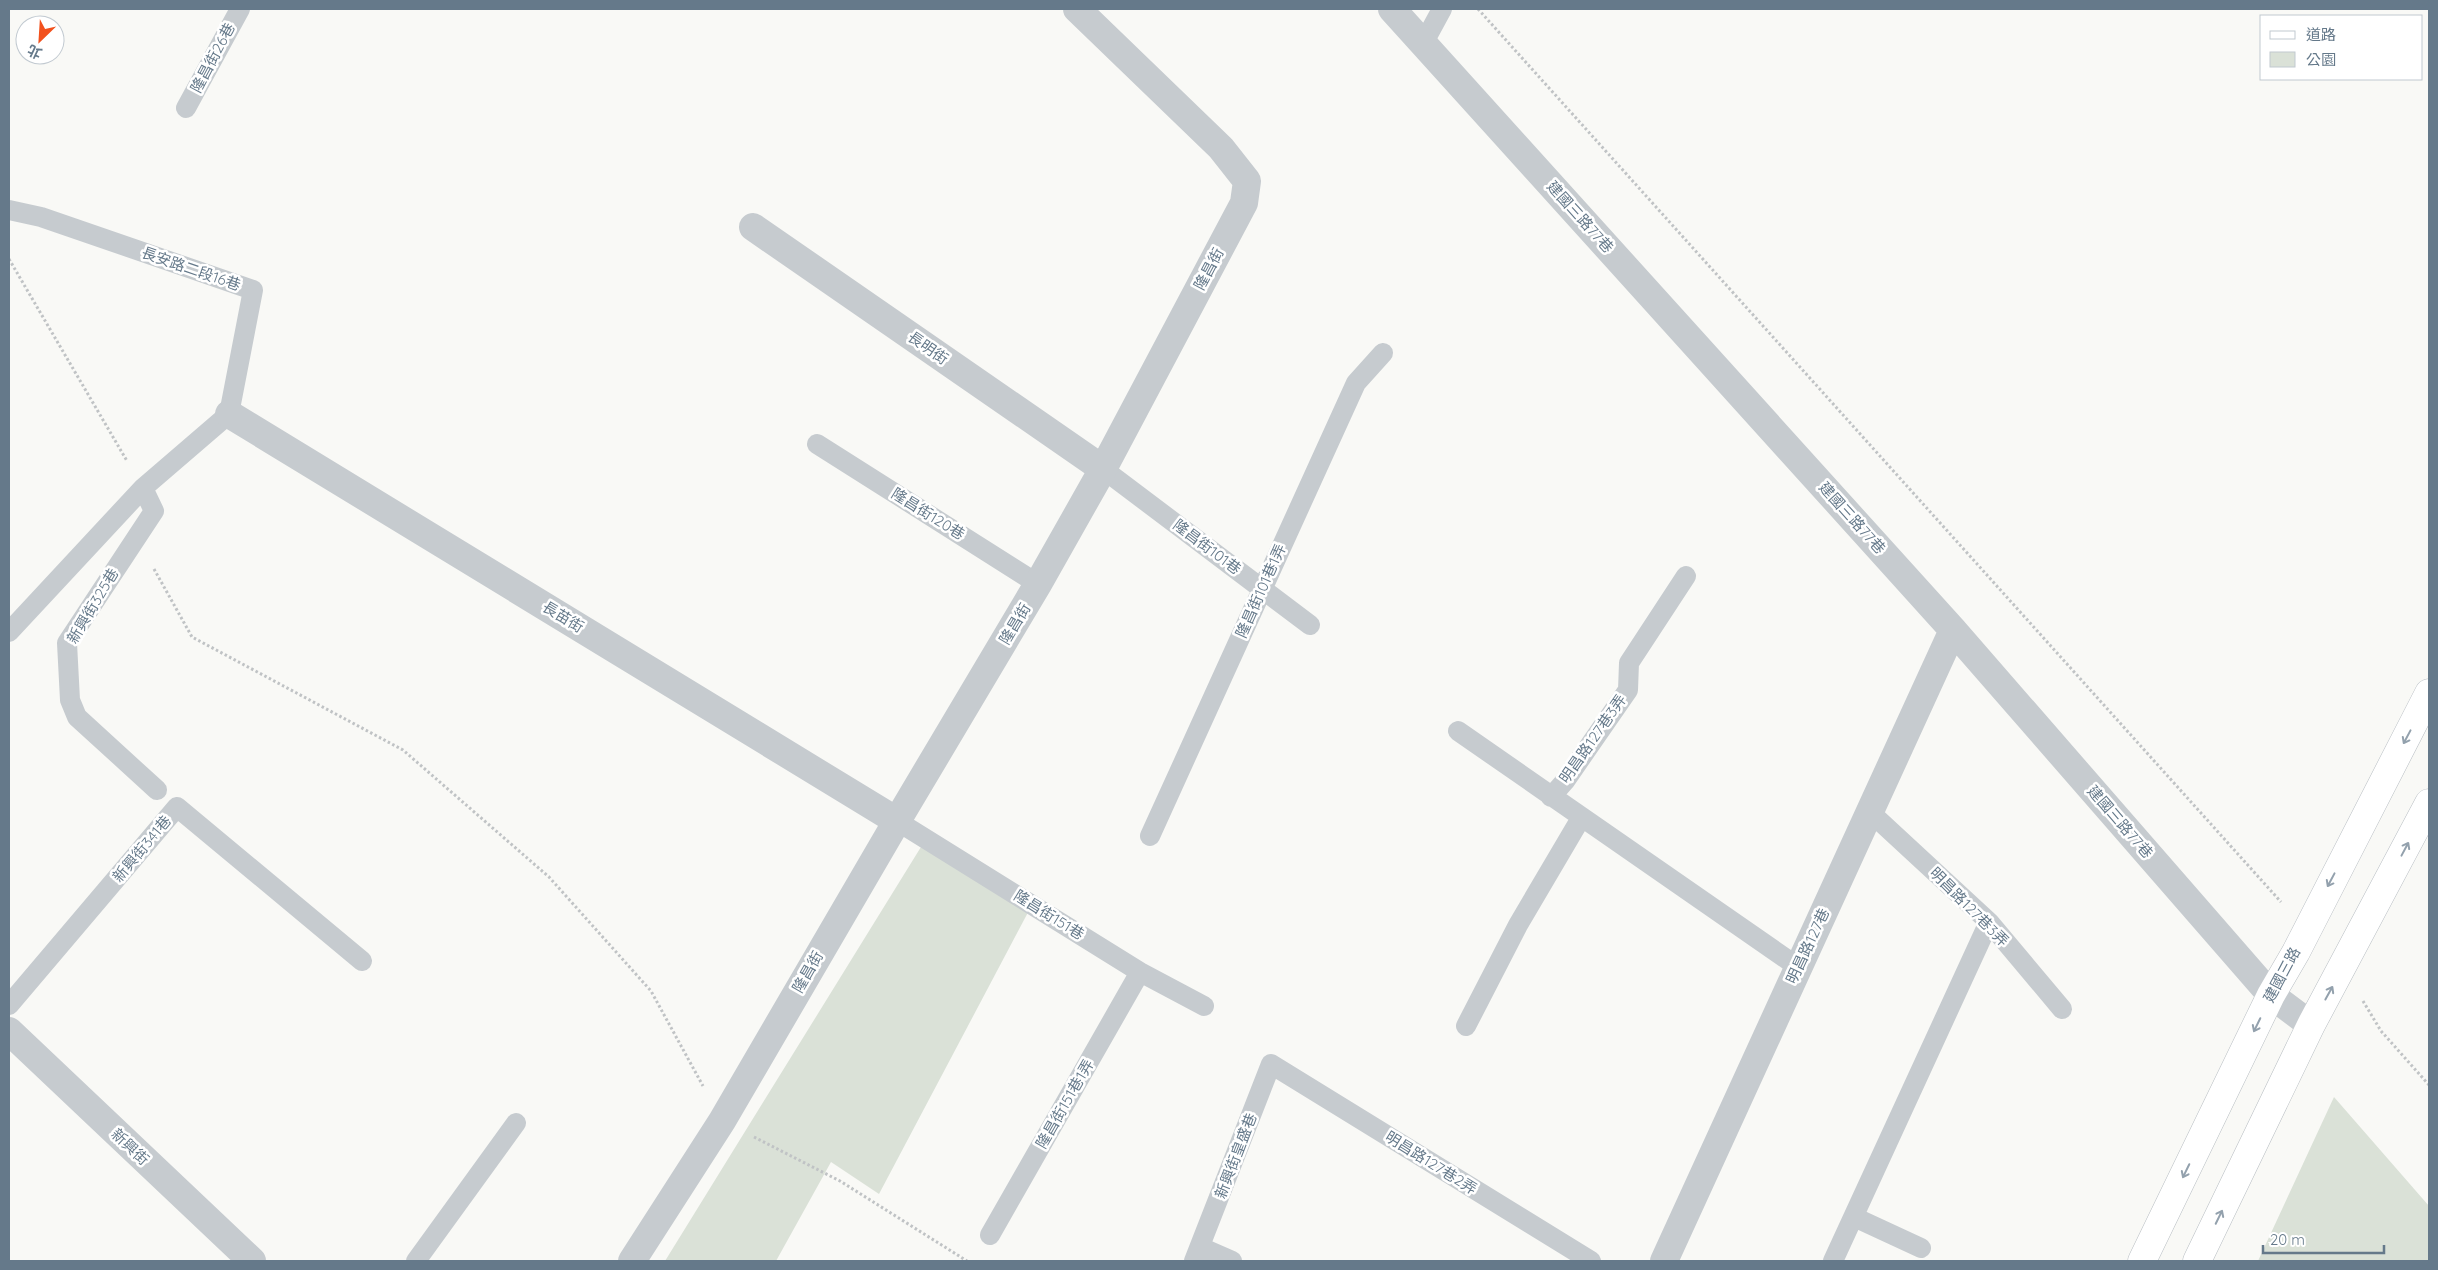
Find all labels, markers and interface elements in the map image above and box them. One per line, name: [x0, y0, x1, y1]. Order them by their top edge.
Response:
north arrow: [15, 15, 65, 65]
legend: [2260, 15, 2423, 80]
street label: 隆昌街26巷: [186, 20, 239, 96]
text: 道路: [2306, 25, 2336, 44]
text: 北: [24, 41, 45, 63]
text: 公園: [2306, 50, 2336, 69]
street label: 建國三路77巷: [1543, 177, 1618, 257]
street label: 長安路二段16巷: [139, 243, 243, 294]
street label: 隆昌街: [1190, 244, 1228, 293]
street label: 長明街: [904, 327, 952, 368]
street label: 建國三路77巷: [1815, 478, 1890, 558]
street label: 隆昌街120巷: [888, 484, 968, 544]
street label: 隆昌街101巷: [1170, 515, 1245, 578]
street label: 隆昌街101巷1弄: [1231, 541, 1290, 641]
street label: 新興街325巷: [63, 565, 122, 647]
street label: 長苗街: [539, 597, 587, 636]
street label: 隆昌街: [995, 600, 1034, 648]
street label: 明昌路127巷3弄: [1555, 691, 1630, 787]
one-way arrow: [2402, 729, 2412, 744]
street label: 建國三路77巷: [2084, 781, 2157, 862]
street label: 新興街341巷: [108, 811, 175, 886]
one-way arrow: [2400, 843, 2410, 857]
street label: 明昌路127巷3弄: [1926, 863, 2013, 950]
one-way arrow: [2326, 873, 2336, 888]
street label: 隆昌街151巷: [1011, 886, 1088, 944]
street label: 明昌路127巷: [1782, 905, 1833, 987]
street label: 建國三路: [2259, 944, 2304, 1006]
street label: 隆昌街: [788, 948, 827, 996]
one-way arrow: [2325, 986, 2334, 1001]
one-way arrow: [2251, 1017, 2261, 1032]
street label: 隆昌街151巷1弄: [1031, 1056, 1098, 1152]
street label: 新興街皇盛巷: [1211, 1110, 1261, 1201]
street label: 新興街: [107, 1124, 153, 1169]
street label: 明昌路127巷2弄: [1382, 1127, 1481, 1198]
one-way arrow: [2181, 1163, 2190, 1178]
one-way arrow: [2214, 1210, 2224, 1225]
scale bar: [2263, 1222, 2384, 1254]
text: 20 m: [2270, 1230, 2305, 1249]

